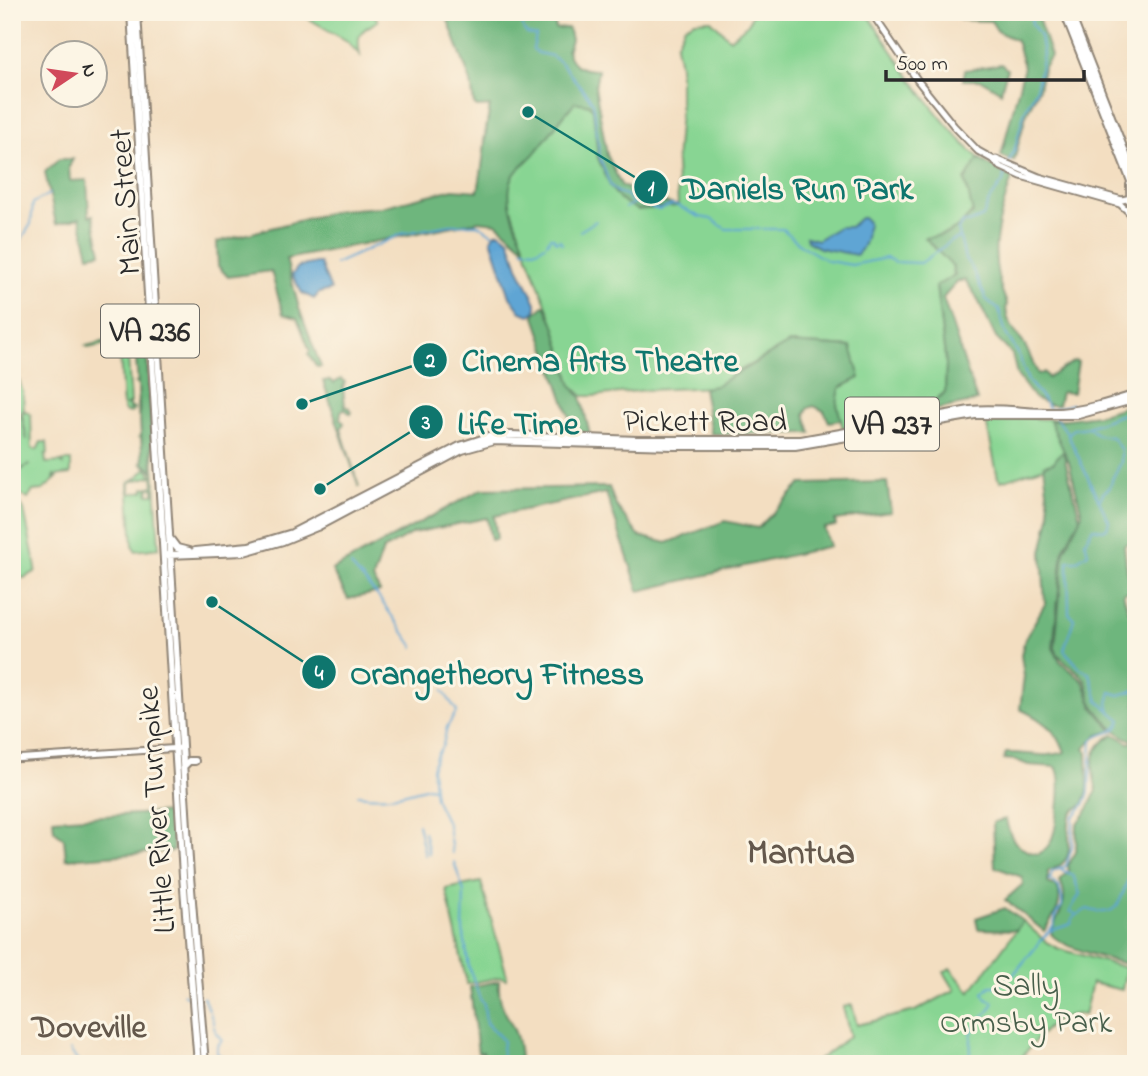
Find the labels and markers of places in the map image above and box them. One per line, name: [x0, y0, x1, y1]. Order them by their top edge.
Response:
callout: Daniels Run Park: [634, 160, 927, 214]
callout: Cinema Arts Theatre: [412, 333, 752, 387]
callout: Life Time: [408, 395, 593, 449]
callout: Orangetheory Fitness: [301, 645, 658, 699]

